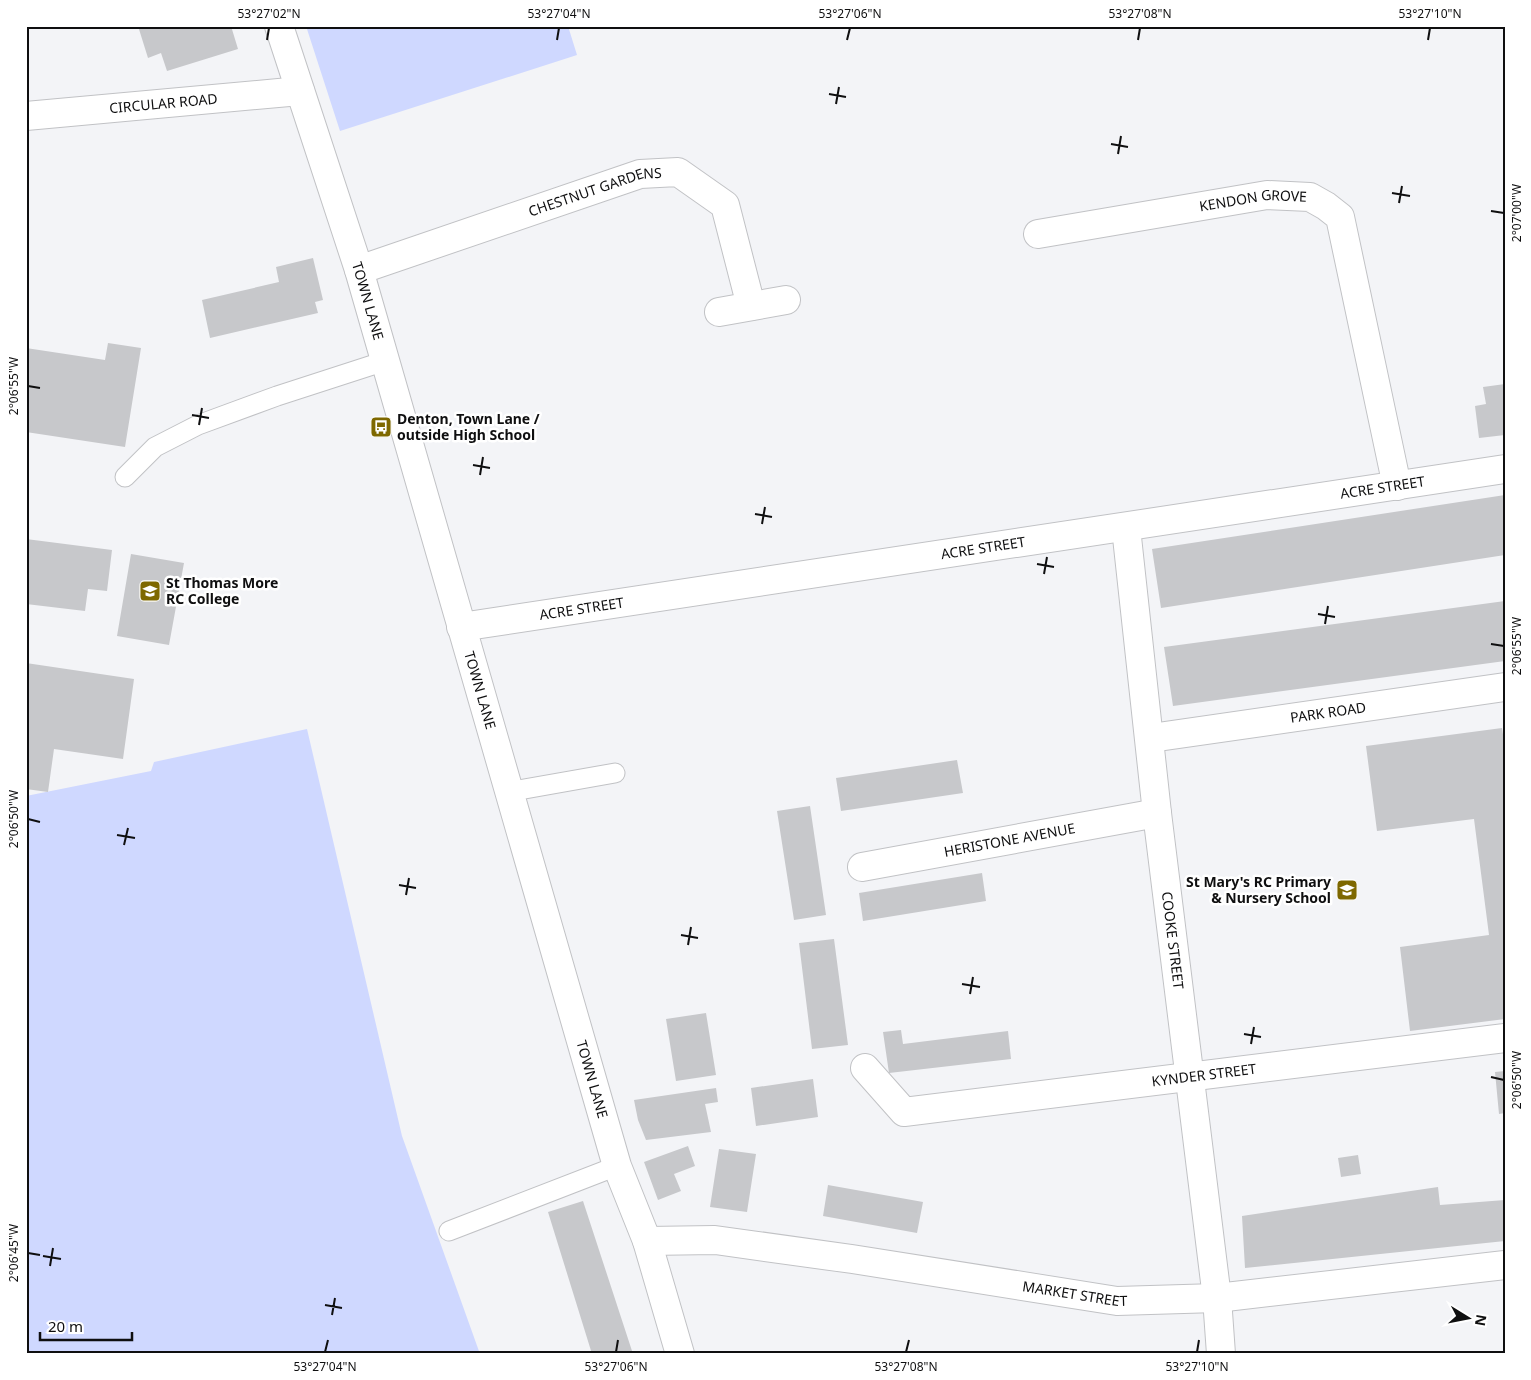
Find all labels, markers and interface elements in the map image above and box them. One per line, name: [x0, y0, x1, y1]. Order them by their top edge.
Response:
text: 53°27'02"N: [237, 5, 301, 22]
text: 53°27'04"N: [527, 5, 591, 22]
text: 53°27'06"N: [818, 5, 882, 22]
text: 53°27'08"N: [1108, 5, 1172, 22]
text: 53°27'10"N: [1398, 5, 1462, 22]
street label: CIRCULAR ROAD: [108, 89, 218, 117]
street label: CHESTNUT GARDENS: [526, 163, 662, 220]
street label: KENDON GROVE: [1198, 184, 1307, 215]
text: 2°07'00"W: [1508, 184, 1525, 242]
street label: TOWN LANE: [348, 259, 389, 342]
text: 2°06'55"W: [5, 357, 22, 415]
place label: Denton, Town Lane / outside High School: [397, 409, 540, 444]
bus stop icon: Denton, Town Lane / outside High School: [369, 415, 393, 439]
street label: ACRE STREET: [1339, 471, 1426, 503]
street label: ACRE STREET: [939, 532, 1027, 563]
place label: St Thomas More RC College: [166, 573, 278, 608]
school or university icon: St Thomas More RC College: [138, 579, 162, 603]
street label: ACRE STREET: [538, 592, 625, 624]
text: 2°06'55"W: [1508, 617, 1525, 675]
street label: TOWN LANE: [460, 649, 501, 731]
street label: PARK ROAD: [1289, 697, 1367, 727]
text: 2°06'50"W: [5, 790, 22, 848]
street label: HERISTONE AVENUE: [942, 818, 1077, 861]
place label: St Mary's RC Primary & Nursery School: [1186, 872, 1331, 907]
school or university icon: St Mary's RC Primary & Nursery School: [1335, 878, 1359, 902]
street label: COOKE STREET: [1158, 890, 1189, 990]
street label: TOWN LANE: [572, 1038, 613, 1120]
text: 2°06'50"W: [1508, 1051, 1525, 1109]
street label: KYNDER STREET: [1150, 1059, 1257, 1090]
text: 2°06'45"W: [5, 1224, 22, 1282]
street label: MARKET STREET: [1021, 1276, 1128, 1310]
north arrow: [1444, 1292, 1494, 1342]
scale bar: [40, 1310, 132, 1342]
text: N: [1471, 1313, 1492, 1328]
text: 20 m: [48, 1316, 83, 1336]
text: 53°27'04"N: [293, 1358, 357, 1375]
text: 53°27'06"N: [584, 1358, 648, 1375]
text: 53°27'08"N: [874, 1358, 938, 1375]
text: 53°27'10"N: [1165, 1358, 1229, 1375]

